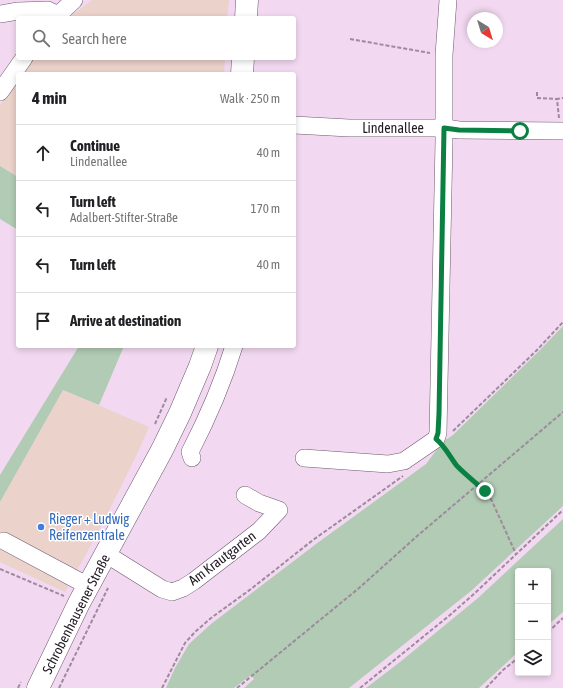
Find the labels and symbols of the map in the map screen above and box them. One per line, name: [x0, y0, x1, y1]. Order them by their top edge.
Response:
north arrow: [467, 12, 503, 48]
street label: Lindenallee: [362, 120, 424, 136]
route start: [511, 122, 529, 140]
route end: [476, 482, 494, 500]
place label: Rieger + Ludwig Reifenzentrale: [49, 511, 129, 543]
marker: Rieger + Ludwig Reifenzentrale: [36, 522, 46, 532]
street label: Am Krautgarten: [185, 527, 259, 589]
street label: Schrobenhausener Straße: [39, 552, 113, 676]

